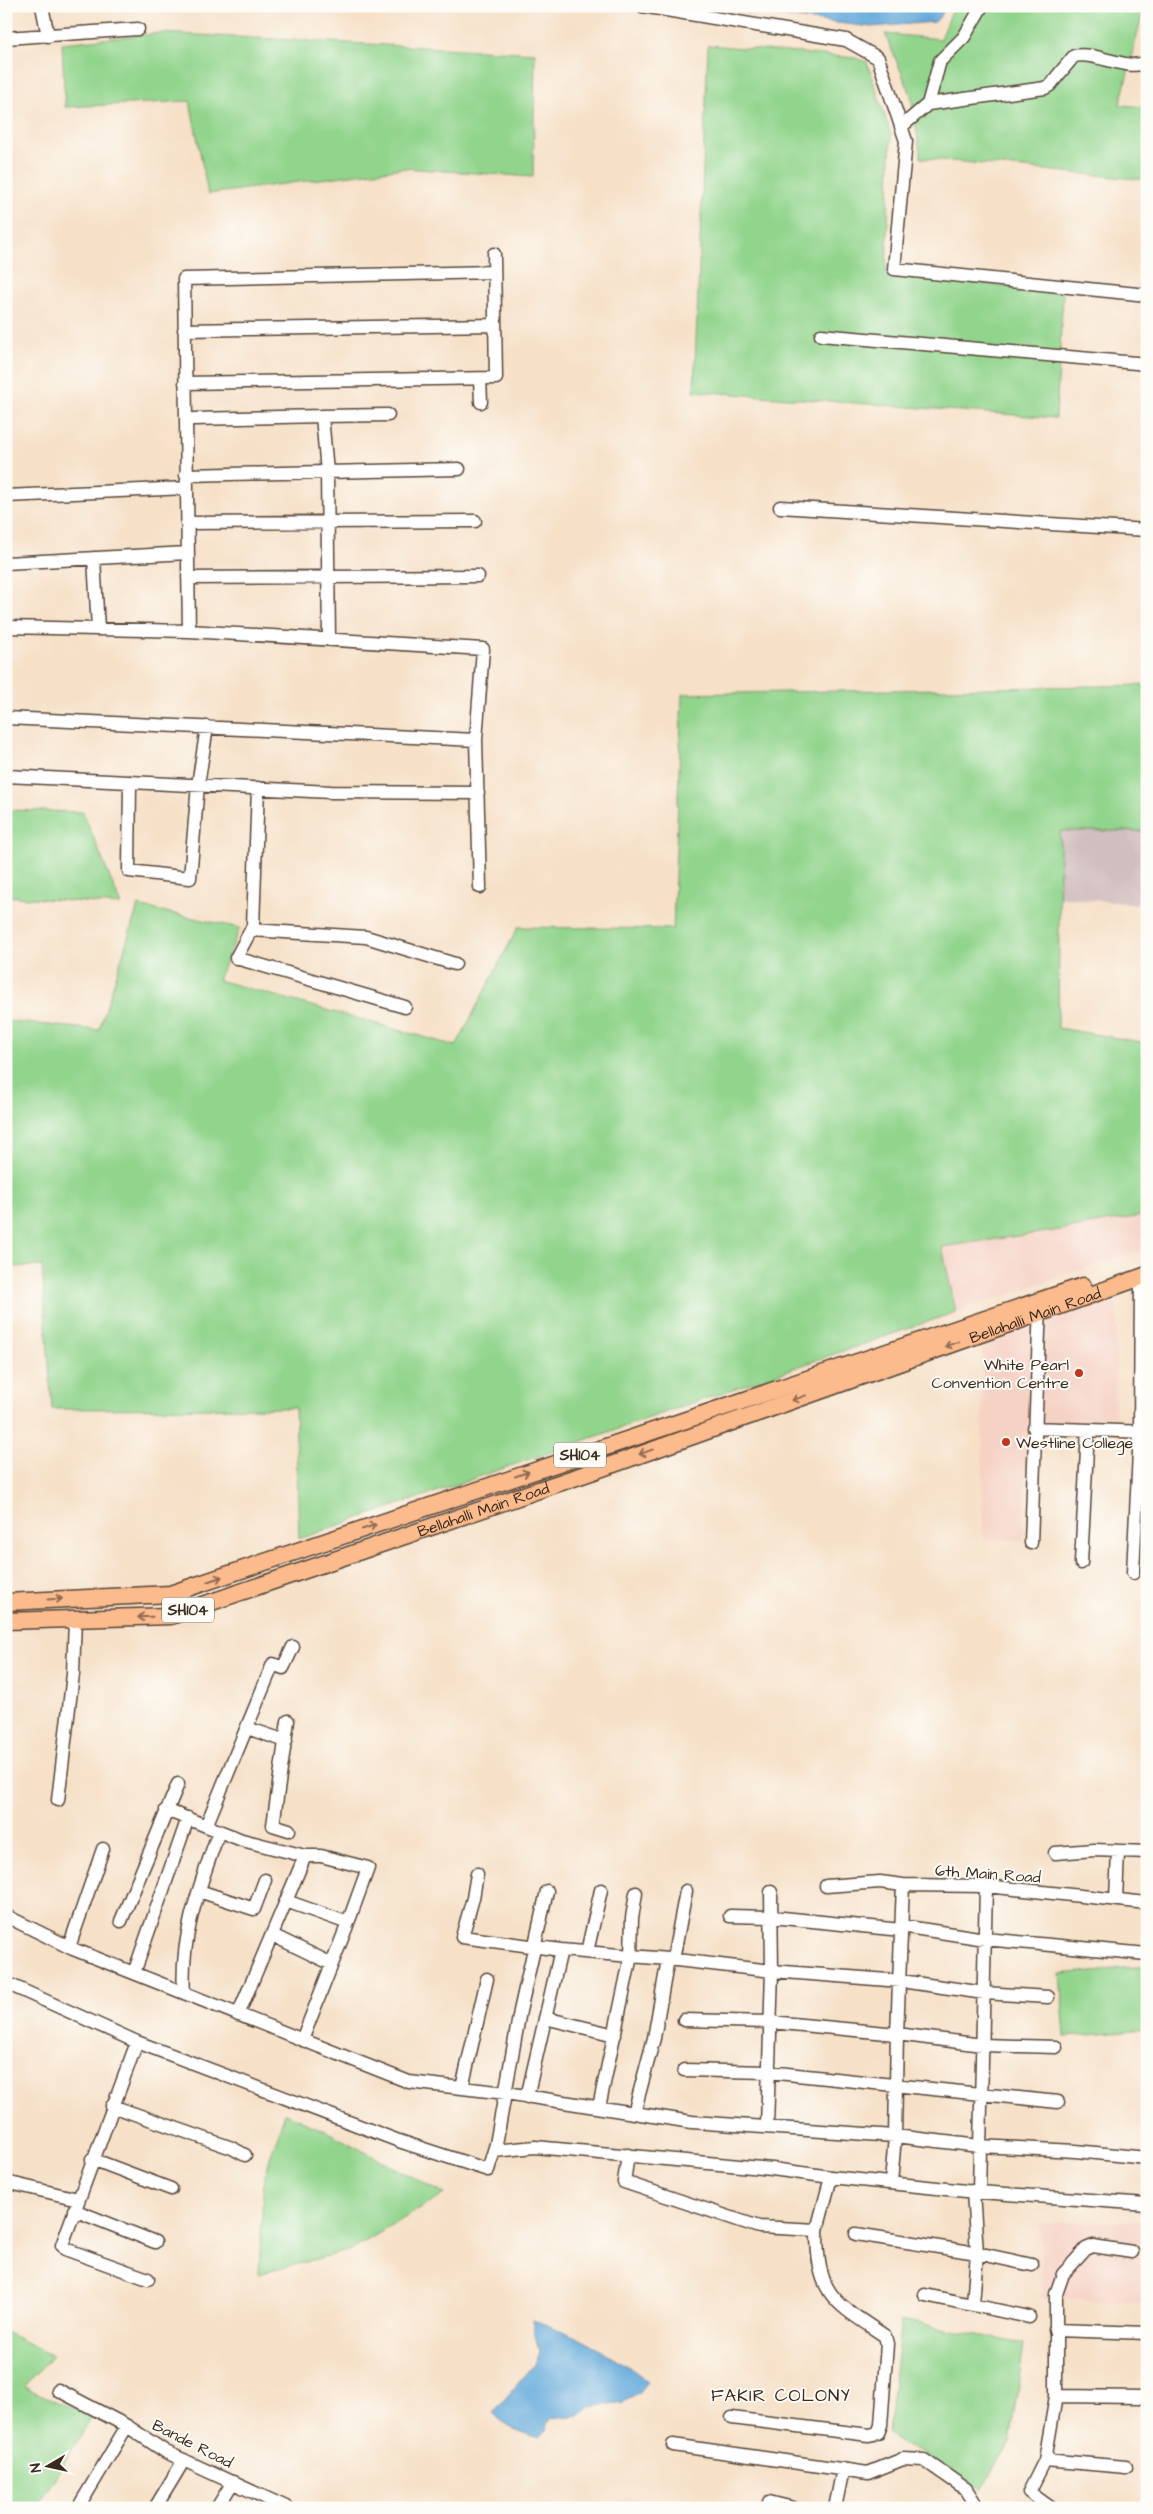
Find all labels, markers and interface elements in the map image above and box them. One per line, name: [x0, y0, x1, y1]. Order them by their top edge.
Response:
street label: Bellahalli Main Road: [966, 1282, 1104, 1349]
one-way arrow: [945, 1340, 960, 1349]
place label: White Pearl Convention Centre: [931, 1354, 1069, 1394]
marker: White Pearl Convention Centre: [1073, 1367, 1085, 1379]
one-way arrow: [792, 1394, 807, 1403]
place label: Westline College: [1016, 1432, 1133, 1455]
marker: Westline College: [1000, 1436, 1012, 1448]
road number: SH104: [554, 1442, 606, 1468]
one-way arrow: [638, 1448, 654, 1458]
one-way arrow: [514, 1469, 530, 1479]
street label: Bellahalli Main Road: [415, 1477, 552, 1543]
one-way arrow: [360, 1522, 376, 1531]
one-way arrow: [207, 1574, 222, 1583]
one-way arrow: [47, 1595, 63, 1604]
road number: SH104: [162, 1598, 214, 1622]
one-way arrow: [137, 1612, 154, 1622]
street label: 6th Main Road: [934, 1859, 1041, 1889]
district label: FAKIR COLONY: [711, 2383, 851, 2408]
street label: Bande Road: [149, 2414, 237, 2474]
north arrow: [22, 2442, 72, 2492]
text: N: [26, 2462, 47, 2474]

